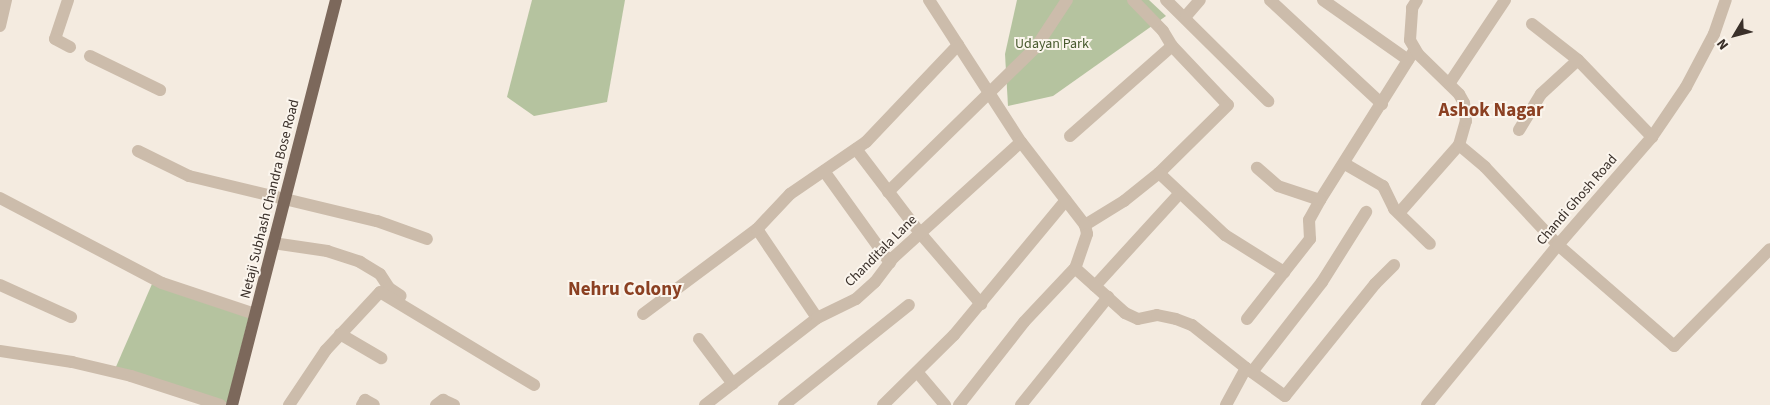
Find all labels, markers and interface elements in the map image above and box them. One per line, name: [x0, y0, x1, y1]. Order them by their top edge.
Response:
north arrow: [1710, 10, 1760, 60]
text: N: [1712, 34, 1734, 54]
park label: Udayan Park: [1015, 36, 1089, 52]
street label: Netaji Subhash Chandra Bose Road: [237, 98, 303, 300]
district label: Ashok Nagar: [1438, 100, 1544, 122]
street label: Chandi Ghosh Road: [1533, 151, 1621, 249]
street label: Chanditala Lane: [842, 212, 920, 290]
district label: Nehru Colony: [568, 279, 682, 301]

